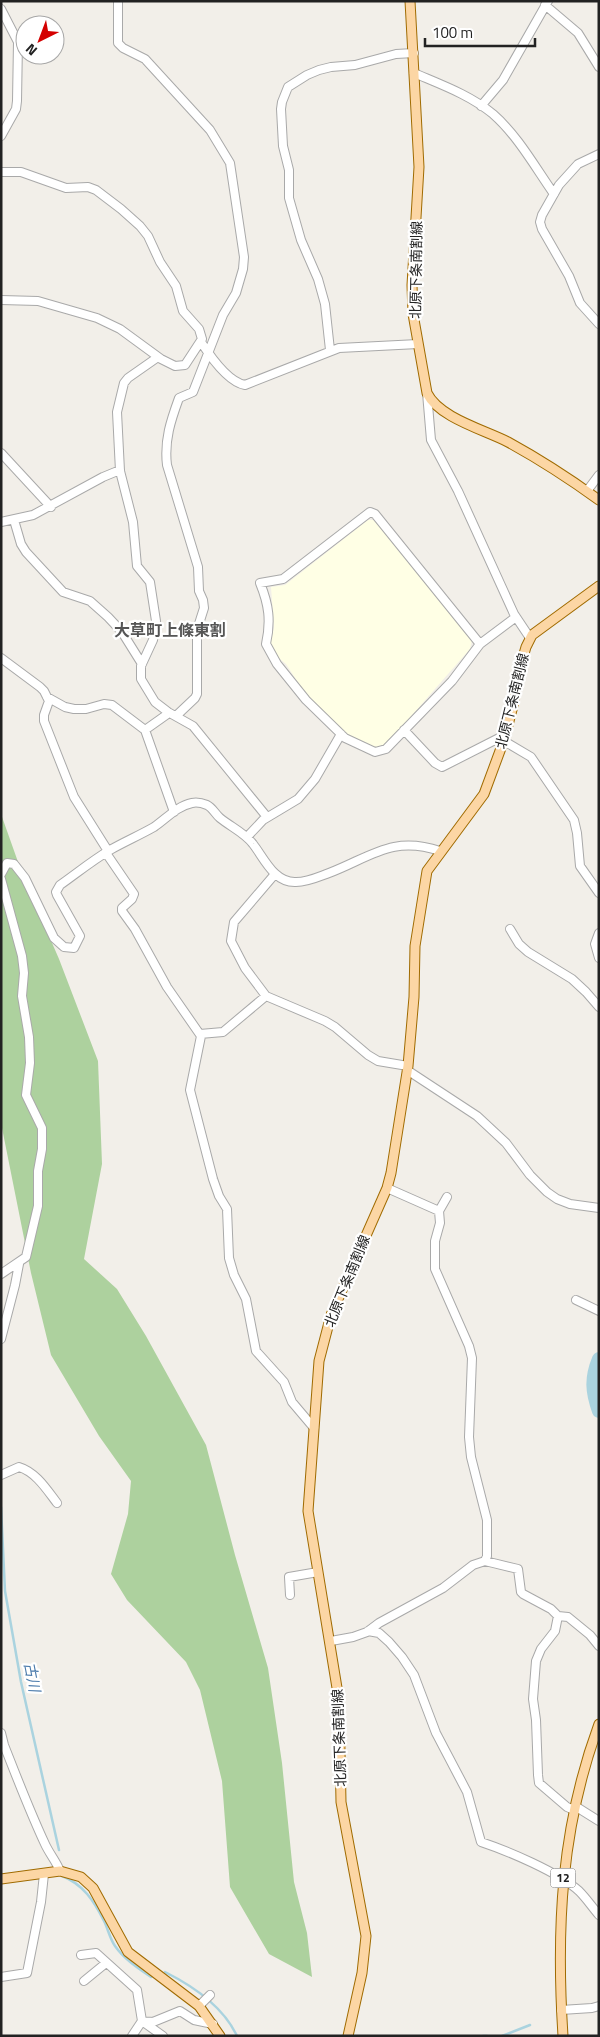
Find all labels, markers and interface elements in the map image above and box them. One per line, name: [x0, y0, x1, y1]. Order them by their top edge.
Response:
north arrow: [15, 15, 65, 65]
scale bar: [425, 15, 535, 47]
text: 100 m: [432, 21, 473, 44]
text: N: [20, 39, 42, 61]
street label: 北原下条南割線: [404, 221, 427, 319]
district label: 大草町上條東割: [114, 618, 226, 642]
street label: 北原下条南割線: [489, 651, 534, 751]
street label: 北原下条南割線: [318, 1231, 375, 1330]
water label: 古川: [18, 1660, 47, 1696]
street label: 北原下条南割線: [326, 1689, 351, 1787]
road number: 12: [550, 1869, 576, 1888]

